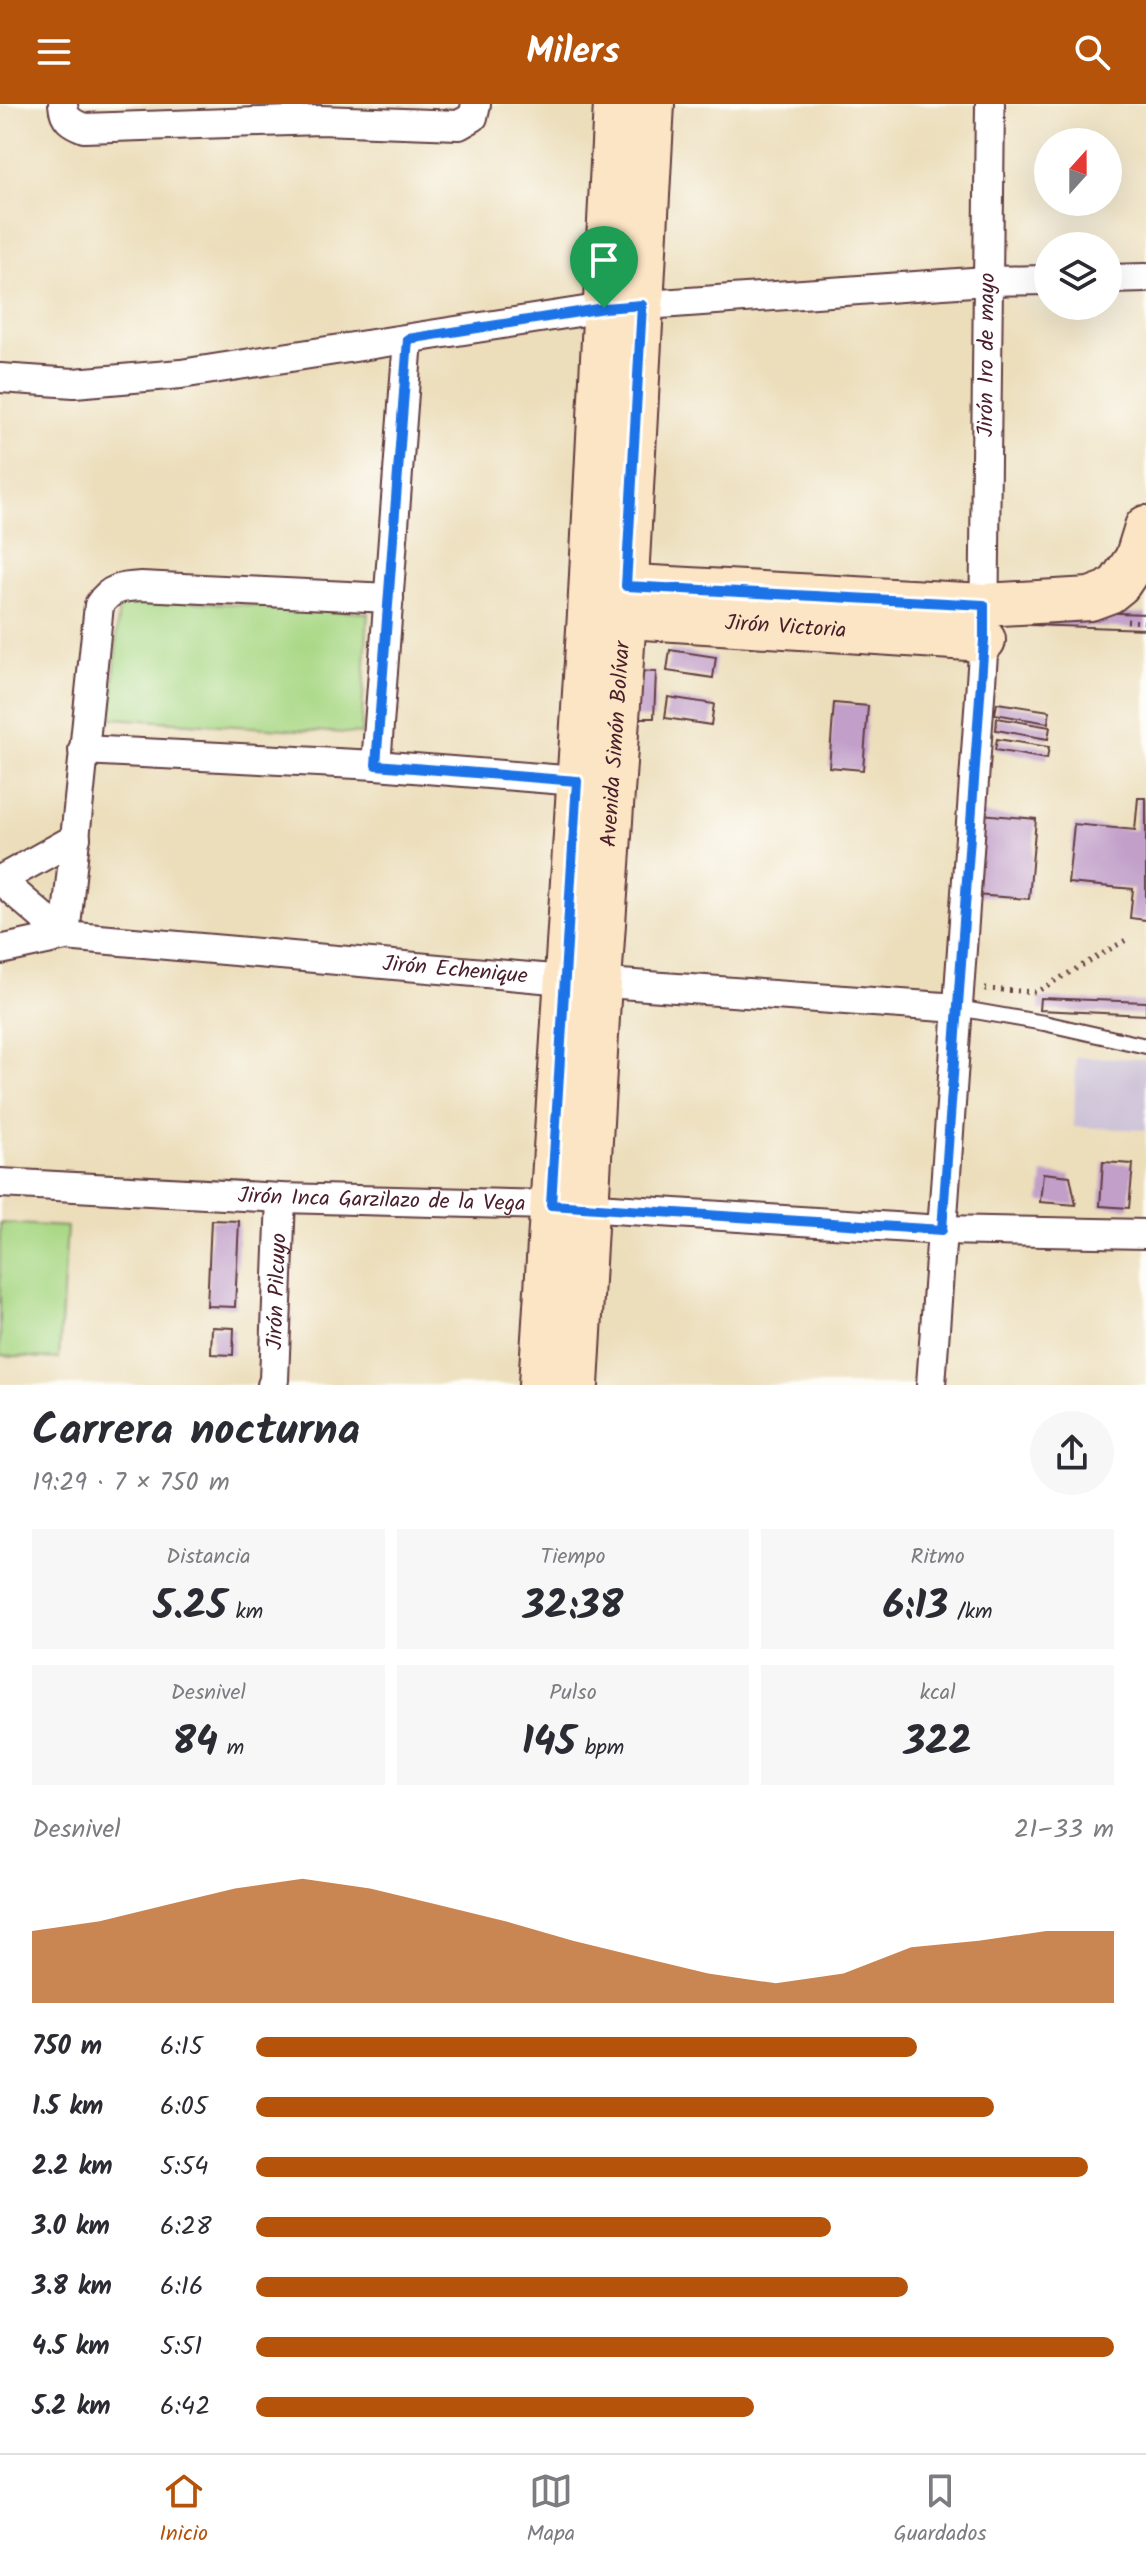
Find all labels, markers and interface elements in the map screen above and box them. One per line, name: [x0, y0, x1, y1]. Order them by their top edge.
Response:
text: Milers: [526, 24, 620, 81]
icon: menu: [32, 30, 76, 74]
icon: search: [1070, 30, 1114, 74]
north arrow: [1034, 128, 1122, 216]
map controls: [1034, 128, 1122, 320]
pin: [570, 226, 638, 308]
button: layers: [1034, 232, 1122, 320]
icon: arrive: [582, 238, 626, 282]
street label: Jirón 1ro de mayo: [969, 273, 1006, 437]
street label: Jirón Victoria: [724, 606, 847, 649]
street label: Avenida Simón Bolívar: [592, 638, 641, 848]
street label: Jirón Echenique: [381, 947, 529, 994]
street label: Jirón Inca Garzilazo de la Vega: [237, 1178, 526, 1222]
street label: Jirón Pilcuyo: [258, 1232, 297, 1350]
text: Carrera nocturna: [32, 1397, 360, 1467]
button: share: [1030, 1411, 1114, 1495]
text: 19:29 · 7 × 750 m: [32, 1462, 230, 1504]
text: Distancia: [166, 1540, 251, 1575]
text: Tiempo: [541, 1540, 605, 1575]
text: Ritmo: [911, 1540, 965, 1575]
text: 5.25: [153, 1575, 227, 1639]
text: 32:38: [523, 1575, 623, 1639]
text: 6:13: [883, 1575, 948, 1639]
text: km: [227, 1595, 263, 1630]
text: /km: [948, 1595, 993, 1630]
text: Desnivel: [171, 1676, 246, 1711]
text: Pulso: [549, 1676, 597, 1711]
text: kcal: [920, 1676, 956, 1711]
text: 84: [172, 1711, 218, 1775]
text: 145: [522, 1711, 576, 1775]
text: 322: [903, 1711, 972, 1775]
text: m: [218, 1731, 244, 1766]
text: bpm: [576, 1731, 624, 1766]
text: Desnivel: [32, 1809, 121, 1851]
text: 21–33 m: [1014, 1809, 1114, 1851]
text: 750 m: [32, 2026, 102, 2068]
text: 6:15: [160, 2026, 203, 2068]
text: 1.5 km: [32, 2086, 103, 2128]
text: 6:05: [160, 2086, 208, 2128]
text: 2.2 km: [32, 2146, 113, 2188]
text: 5:54: [160, 2146, 209, 2188]
text: 3.0 km: [32, 2206, 110, 2248]
text: 6:28: [160, 2206, 212, 2248]
text: 3.8 km: [32, 2266, 112, 2308]
text: 6:16: [160, 2266, 203, 2308]
text: 4.5 km: [32, 2326, 110, 2368]
text: 5:51: [160, 2326, 202, 2368]
text: 5.2 km: [32, 2386, 111, 2428]
text: 6:42: [160, 2386, 210, 2428]
tab: Inicio: [159, 2469, 208, 2552]
tab: Mapa: [527, 2469, 575, 2552]
tab: Guardados: [894, 2469, 987, 2552]

